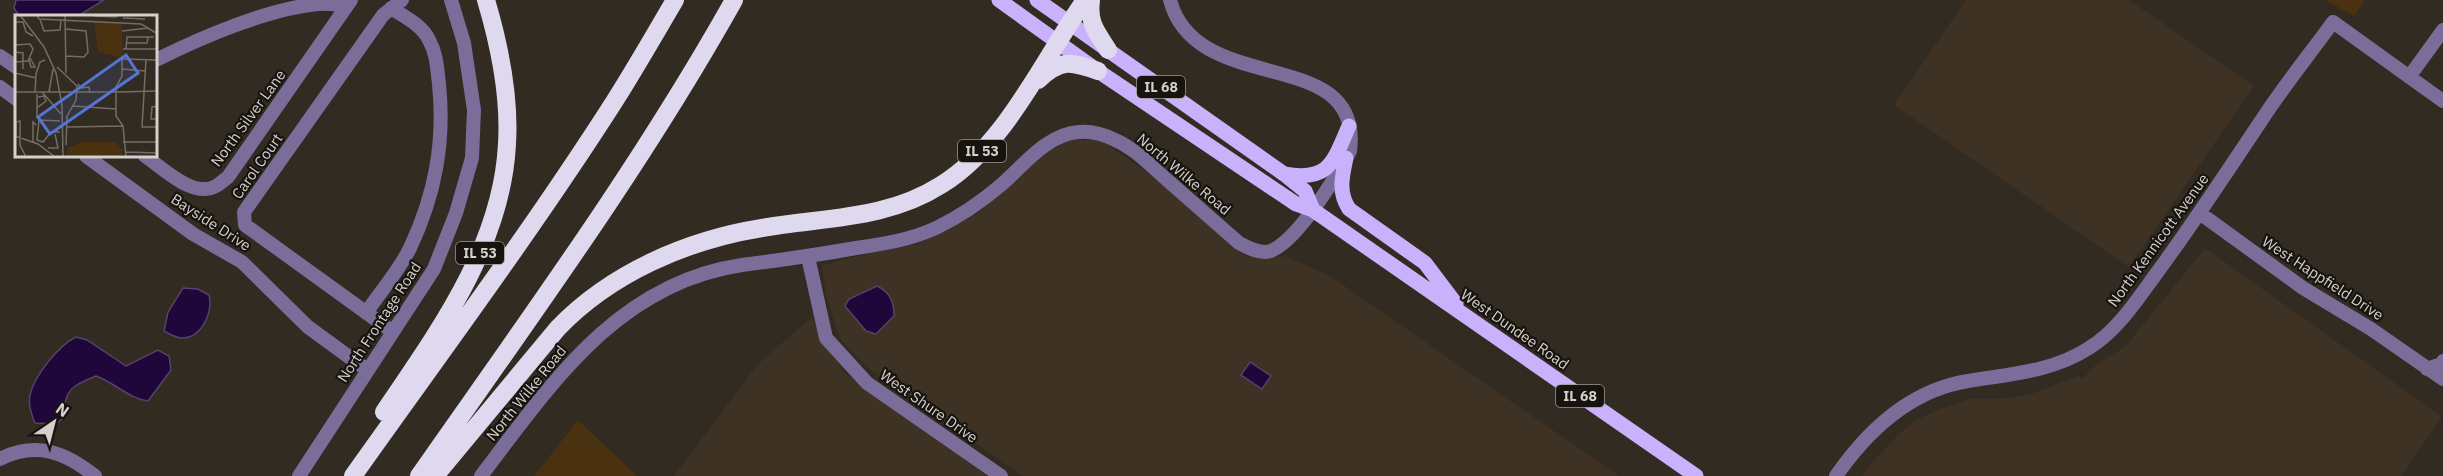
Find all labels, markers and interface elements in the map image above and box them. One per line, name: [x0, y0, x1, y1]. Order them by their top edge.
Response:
inset map: [15, 15, 158, 158]
street label: North Silver Lane: [206, 66, 290, 170]
road number: IL 68: [1137, 76, 1185, 98]
street label: Carol Court: [227, 129, 287, 203]
street label: North Wilke Road: [1133, 129, 1235, 219]
road number: IL 53: [958, 140, 1006, 162]
street label: North Kennicott Avenue: [2103, 170, 2213, 310]
street label: Bayside Drive: [167, 189, 255, 255]
street label: West Happfield Drive: [2259, 232, 2387, 324]
road number: IL 53: [456, 242, 504, 264]
street label: North Frontage Road: [333, 258, 425, 386]
street label: West Dundee Road: [1457, 285, 1573, 373]
street label: North Wilke Road: [482, 342, 570, 444]
street label: West Shure Drive: [876, 365, 982, 447]
road number: IL 68: [1556, 385, 1604, 407]
north arrow: [24, 392, 84, 452]
text: N: [52, 398, 73, 421]

